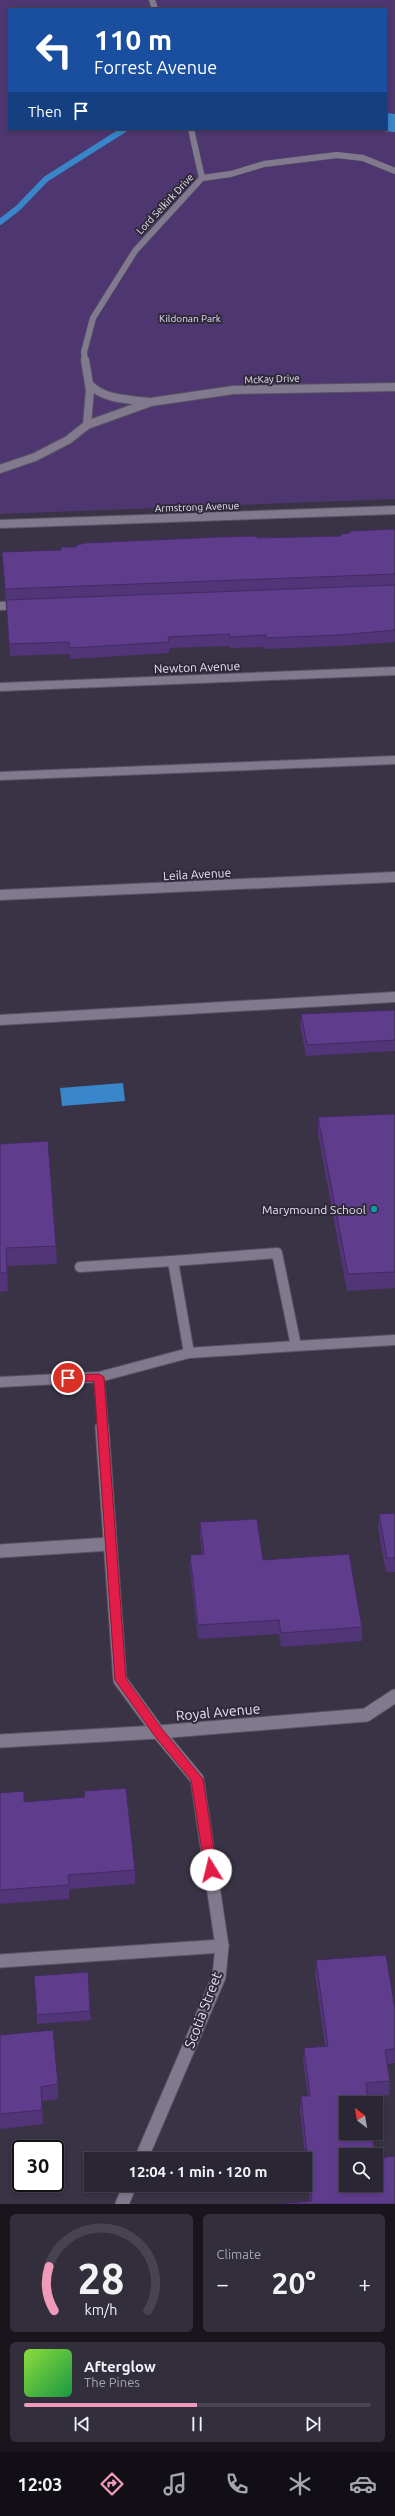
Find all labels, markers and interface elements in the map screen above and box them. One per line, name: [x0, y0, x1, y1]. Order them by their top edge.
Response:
icon: left: [28, 24, 80, 76]
text: 110 m: [94, 24, 172, 55]
text: Forrest Avenue: [94, 57, 217, 77]
icon: arrive: [70, 100, 92, 122]
text: Then: [28, 103, 62, 120]
street label: Lord Selkirk Drive: [134, 172, 196, 236]
park label: Kildonan Park: [159, 313, 221, 324]
street label: McKay Drive: [244, 373, 300, 385]
street label: Armstrong Avenue: [155, 500, 239, 514]
street label: Newton Avenue: [154, 659, 240, 675]
street label: Leila Avenue: [163, 866, 231, 882]
place label: Marymound School: [262, 1203, 366, 1216]
marker: Marymound School: [369, 1204, 379, 1214]
pin: [51, 1361, 85, 1395]
icon: arrive: [57, 1367, 79, 1389]
street label: Royal Avenue: [175, 1700, 261, 1724]
position arrow: [190, 1849, 232, 1891]
street label: Scotia Street: [181, 1969, 225, 2050]
north arrow: [339, 2096, 383, 2140]
map controls: [339, 2096, 383, 2192]
speed limit sign: 30: [12, 2140, 64, 2192]
button: search: [339, 2148, 383, 2192]
text: 12:04 · 1 min · 120 m: [129, 2163, 267, 2180]
text: Climate: [217, 2247, 261, 2261]
text: 28: [78, 2255, 125, 2302]
text: 20°: [272, 2266, 316, 2300]
text: −: [217, 2271, 229, 2296]
text: +: [359, 2271, 371, 2296]
text: km/h: [85, 2302, 118, 2318]
text: Afterglow: [84, 2358, 156, 2375]
text: The Pines: [84, 2375, 140, 2389]
icon: previous: [71, 2413, 93, 2435]
icon: pause: [186, 2413, 208, 2435]
icon: next: [302, 2413, 324, 2435]
icon: directions: [98, 2470, 126, 2498]
icon: music: [161, 2470, 189, 2498]
icon: phone: [223, 2470, 251, 2498]
icon: climate: [286, 2470, 314, 2498]
icon: car: [349, 2470, 377, 2498]
text: 12:03: [17, 2474, 63, 2494]

